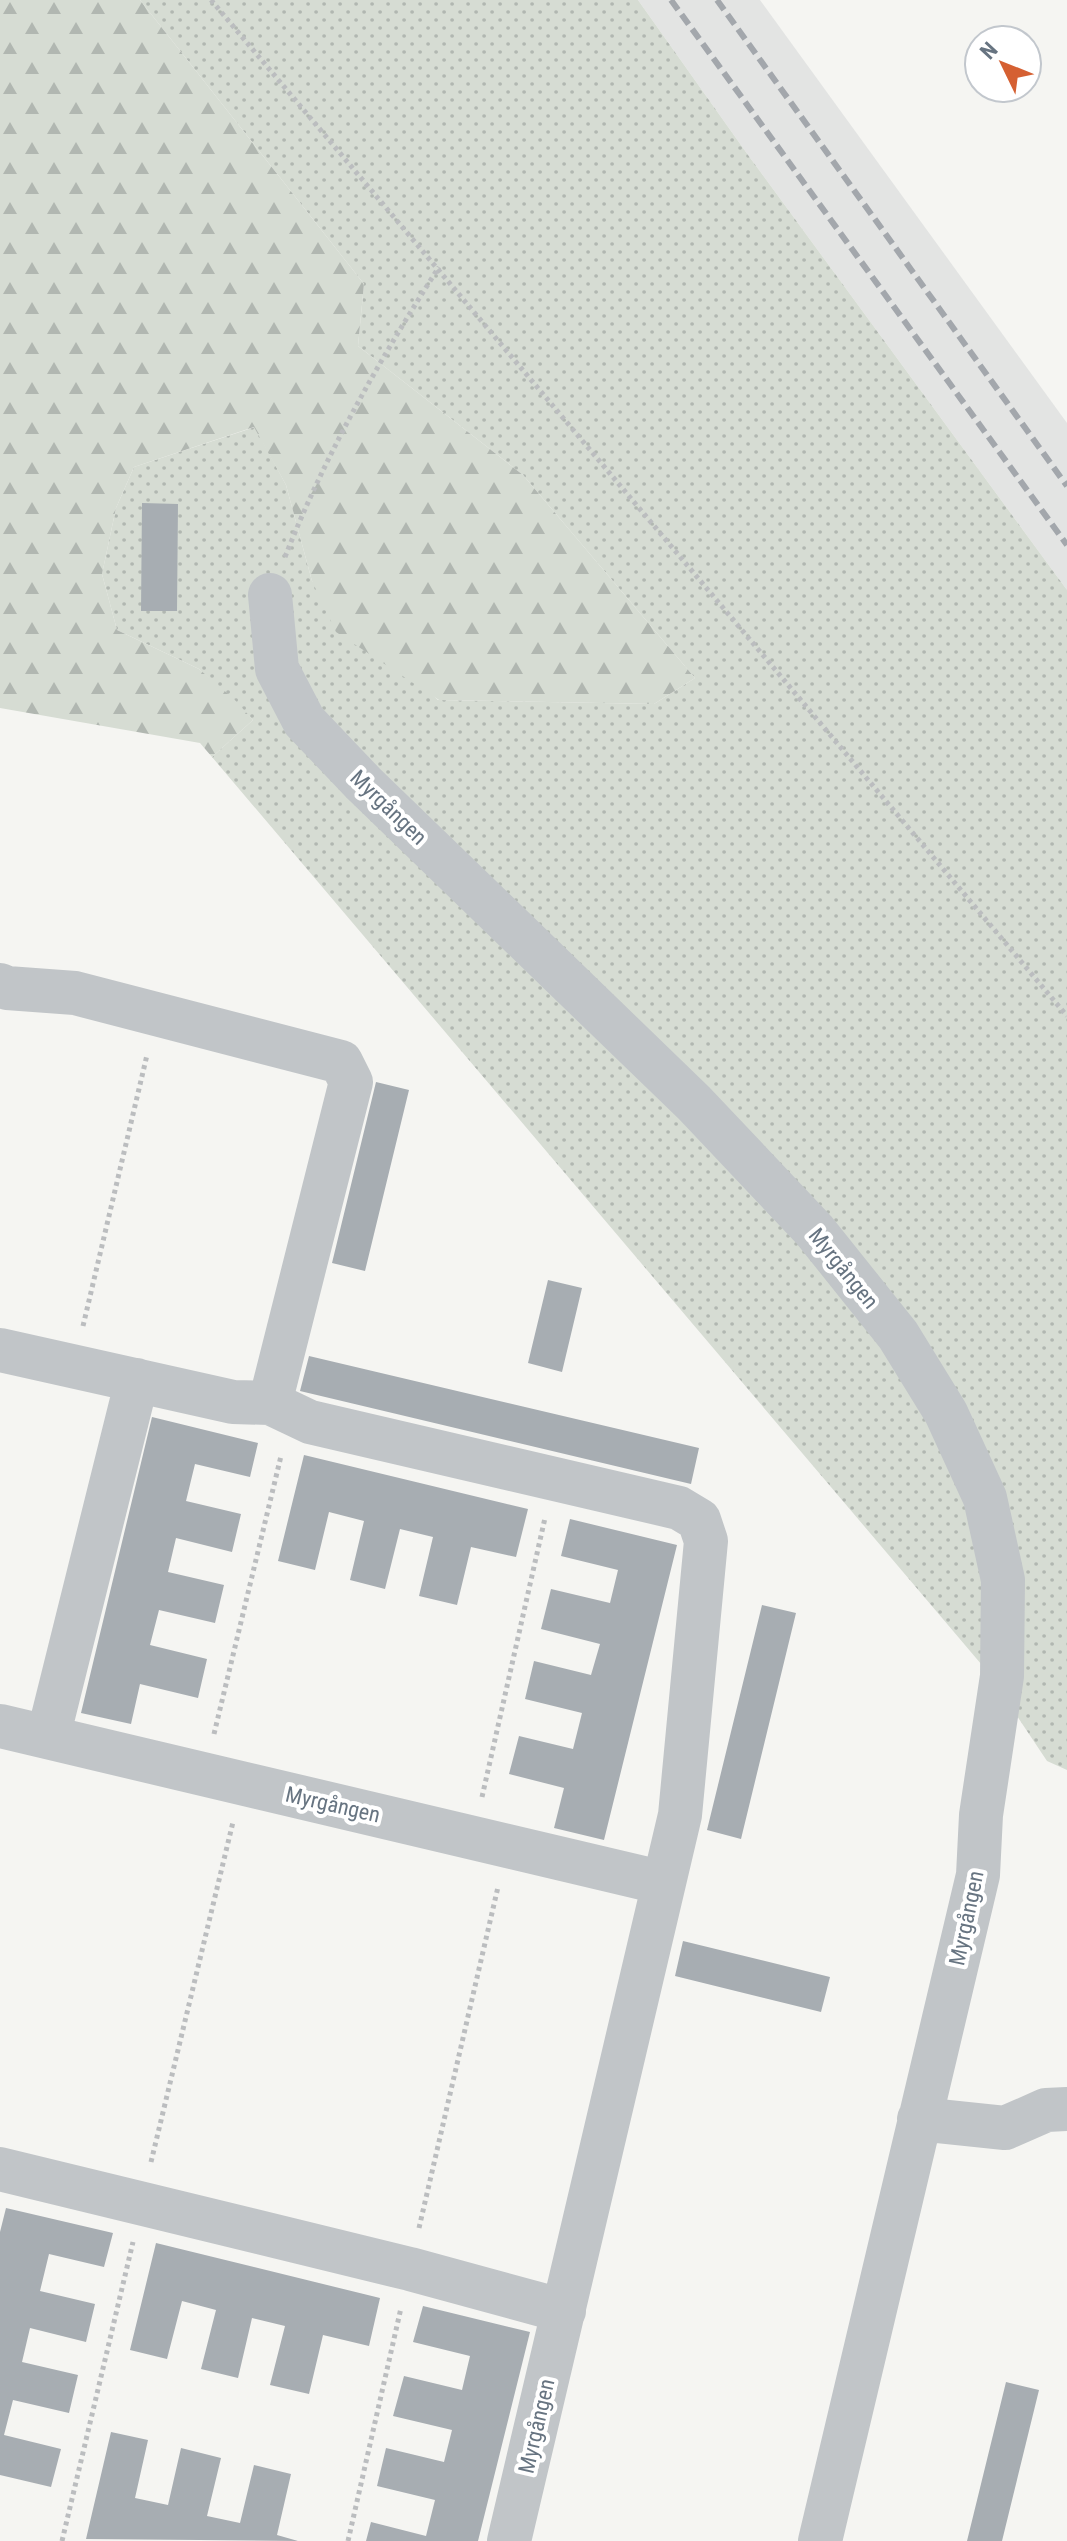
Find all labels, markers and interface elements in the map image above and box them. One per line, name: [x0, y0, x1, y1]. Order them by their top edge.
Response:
north arrow: [963, 24, 1043, 104]
text: N: [975, 37, 1002, 64]
street label: Myrgången: [345, 765, 432, 850]
street label: Myrgången: [804, 1223, 884, 1314]
street label: Myrgången: [283, 1781, 383, 1827]
street label: Myrgången: [944, 1868, 989, 1968]
street label: Myrgången: [513, 2376, 559, 2476]

